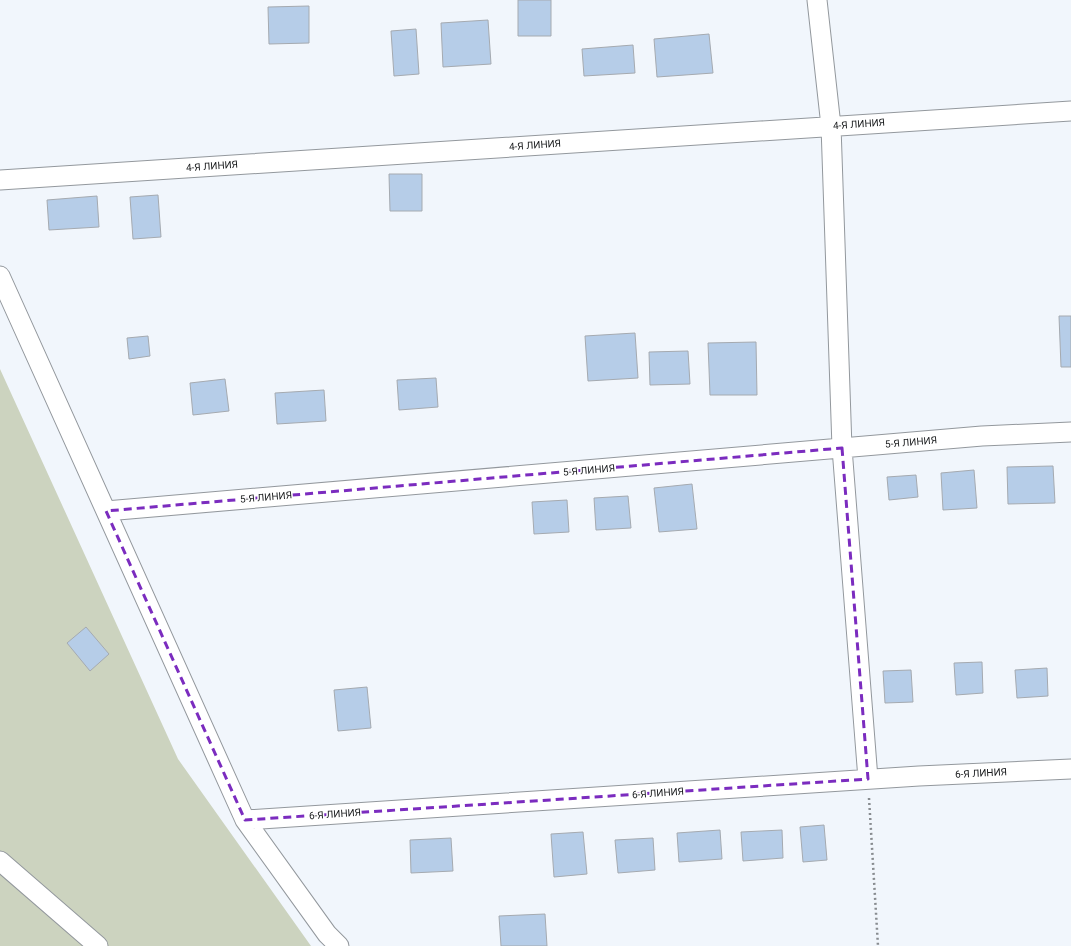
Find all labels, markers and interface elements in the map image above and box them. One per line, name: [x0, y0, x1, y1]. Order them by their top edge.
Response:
street label: 4-Я ЛИНИЯ: [833, 117, 885, 131]
street label: 4-Я ЛИНИЯ: [509, 138, 561, 152]
street label: 4-Я ЛИНИЯ: [186, 159, 238, 173]
street label: 5-Я ЛИНИЯ: [885, 434, 937, 450]
street label: 5-Я ЛИНИЯ: [563, 462, 615, 478]
street label: 5-Я ЛИНИЯ: [240, 489, 292, 505]
street label: 6-Я ЛИНИЯ: [955, 766, 1007, 780]
street label: 6-Я ЛИНИЯ: [632, 786, 684, 800]
street label: 6-Я ЛИНИЯ: [309, 807, 361, 821]

